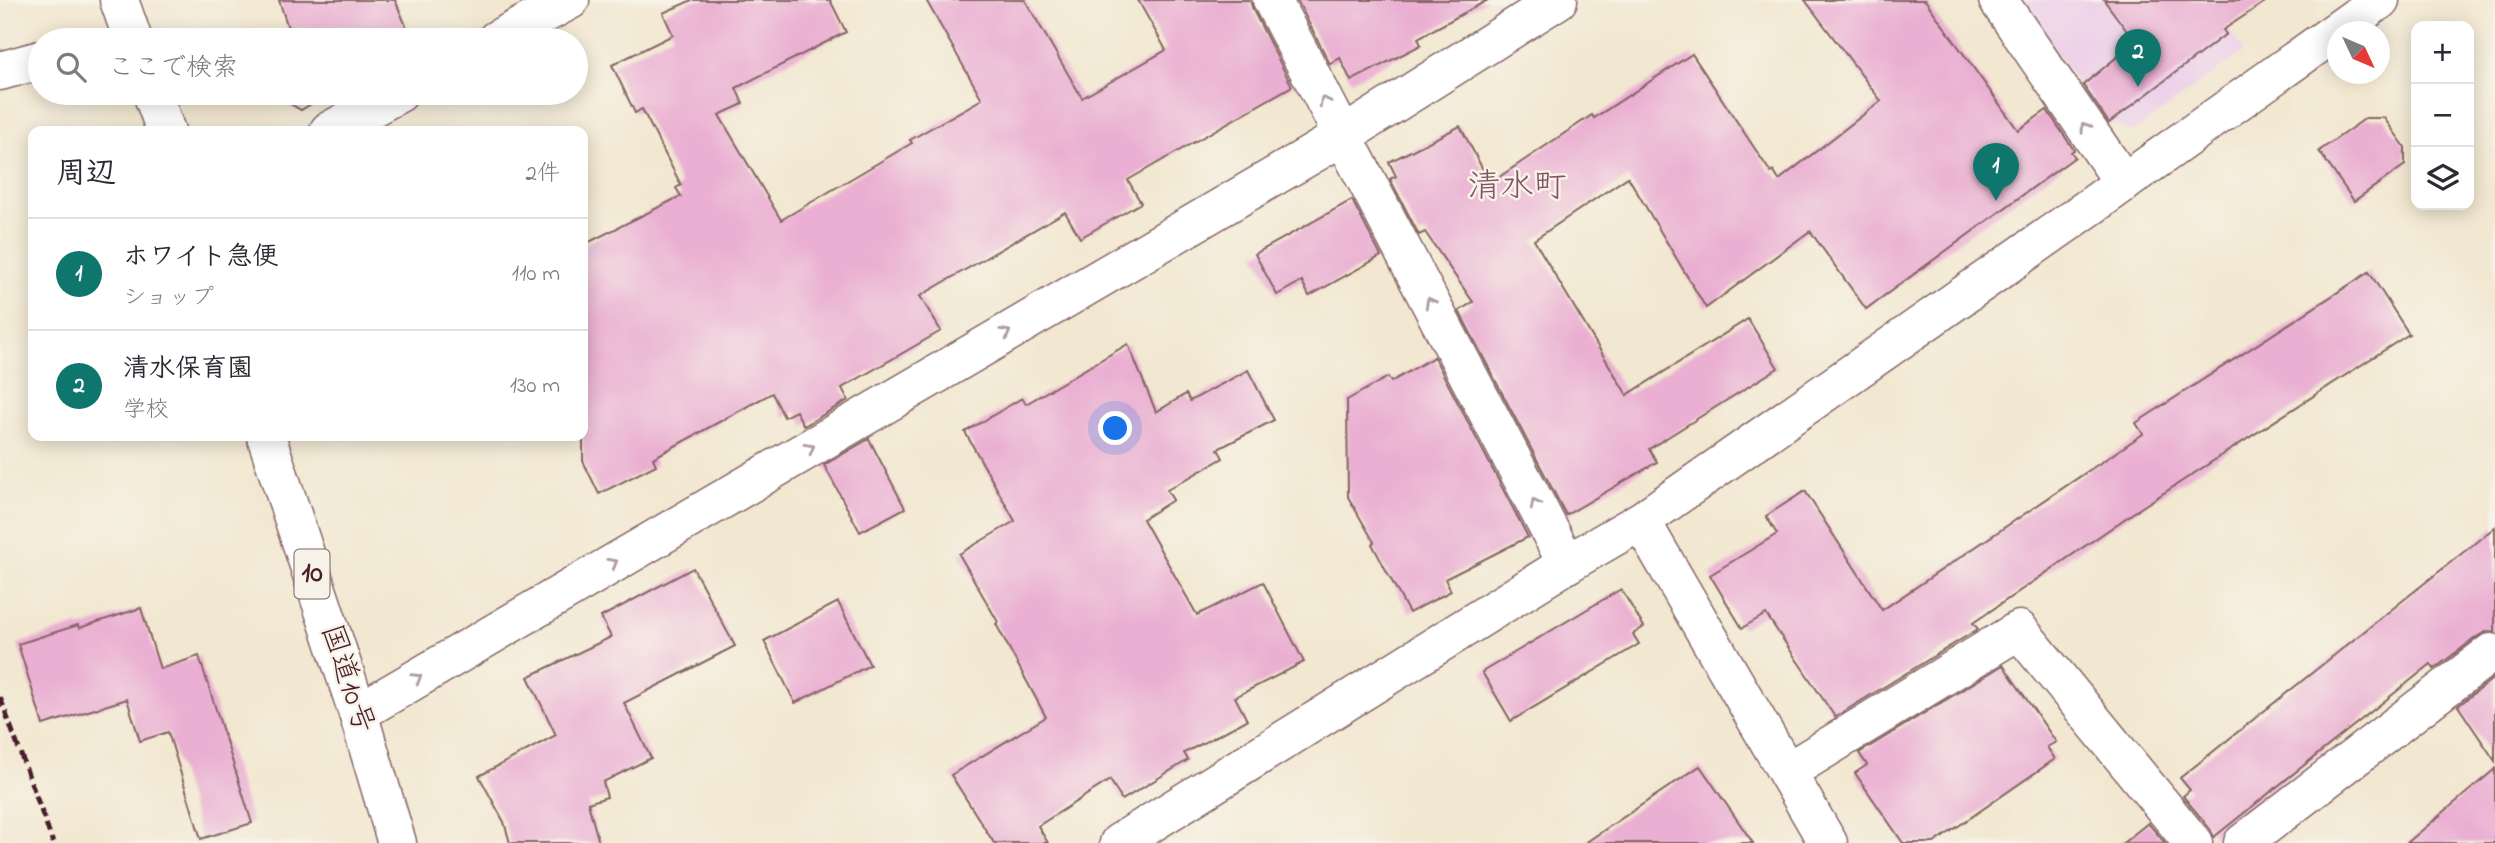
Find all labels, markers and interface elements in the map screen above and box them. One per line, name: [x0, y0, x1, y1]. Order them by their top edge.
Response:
north arrow: [2327, 21, 2390, 84]
map controls: [2411, 21, 2474, 210]
button: +: [2411, 21, 2474, 84]
search box: [28, 28, 588, 105]
pin: 2: [2115, 29, 2161, 87]
icon: search: [52, 48, 90, 86]
text: ここで検索: [108, 50, 238, 88]
button: −: [2411, 84, 2474, 147]
one-way arrow: [1319, 96, 1333, 108]
one-way arrow: [2081, 122, 2093, 135]
pin: 1: [1973, 143, 2019, 201]
button: layers: [2411, 147, 2474, 210]
text: 周辺: [56, 153, 116, 197]
text: 2件: [526, 158, 560, 191]
district label: 清水町: [1468, 164, 1567, 212]
text: ホワイト急便: [123, 239, 278, 277]
text: 1: [75, 258, 83, 291]
text: 110 m: [512, 258, 560, 291]
text: ショップ: [123, 282, 214, 315]
one-way arrow: [1424, 297, 1438, 309]
one-way arrow: [998, 329, 1011, 342]
text: 清水保育園: [123, 351, 253, 389]
text: 2: [73, 370, 85, 403]
text: 130 m: [510, 370, 560, 403]
text: 学校: [123, 394, 169, 427]
your location: [1098, 411, 1132, 445]
one-way arrow: [802, 444, 815, 457]
one-way arrow: [1530, 499, 1543, 511]
road number: 10: [294, 550, 330, 598]
one-way arrow: [606, 558, 619, 571]
street label: 国道10号: [308, 619, 384, 739]
one-way arrow: [409, 673, 422, 686]

